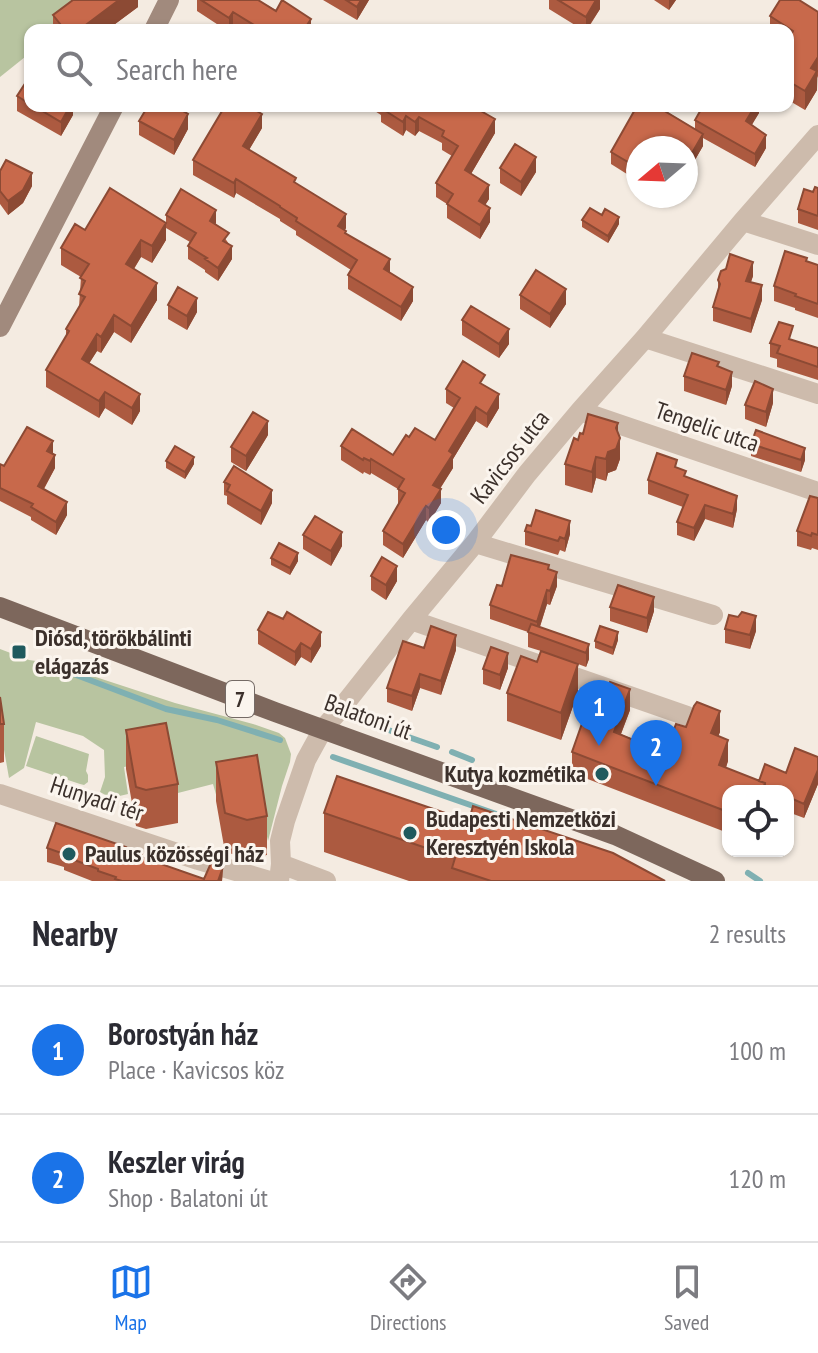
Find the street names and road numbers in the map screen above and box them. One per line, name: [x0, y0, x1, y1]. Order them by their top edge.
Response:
street label: Tengelic utca: [651, 394, 763, 459]
street label: Kavicsos utca: [463, 404, 556, 510]
road number: 7: [226, 681, 254, 717]
street label: Balatoni út: [320, 686, 416, 747]
street label: Hunyadi tér: [47, 769, 148, 828]

